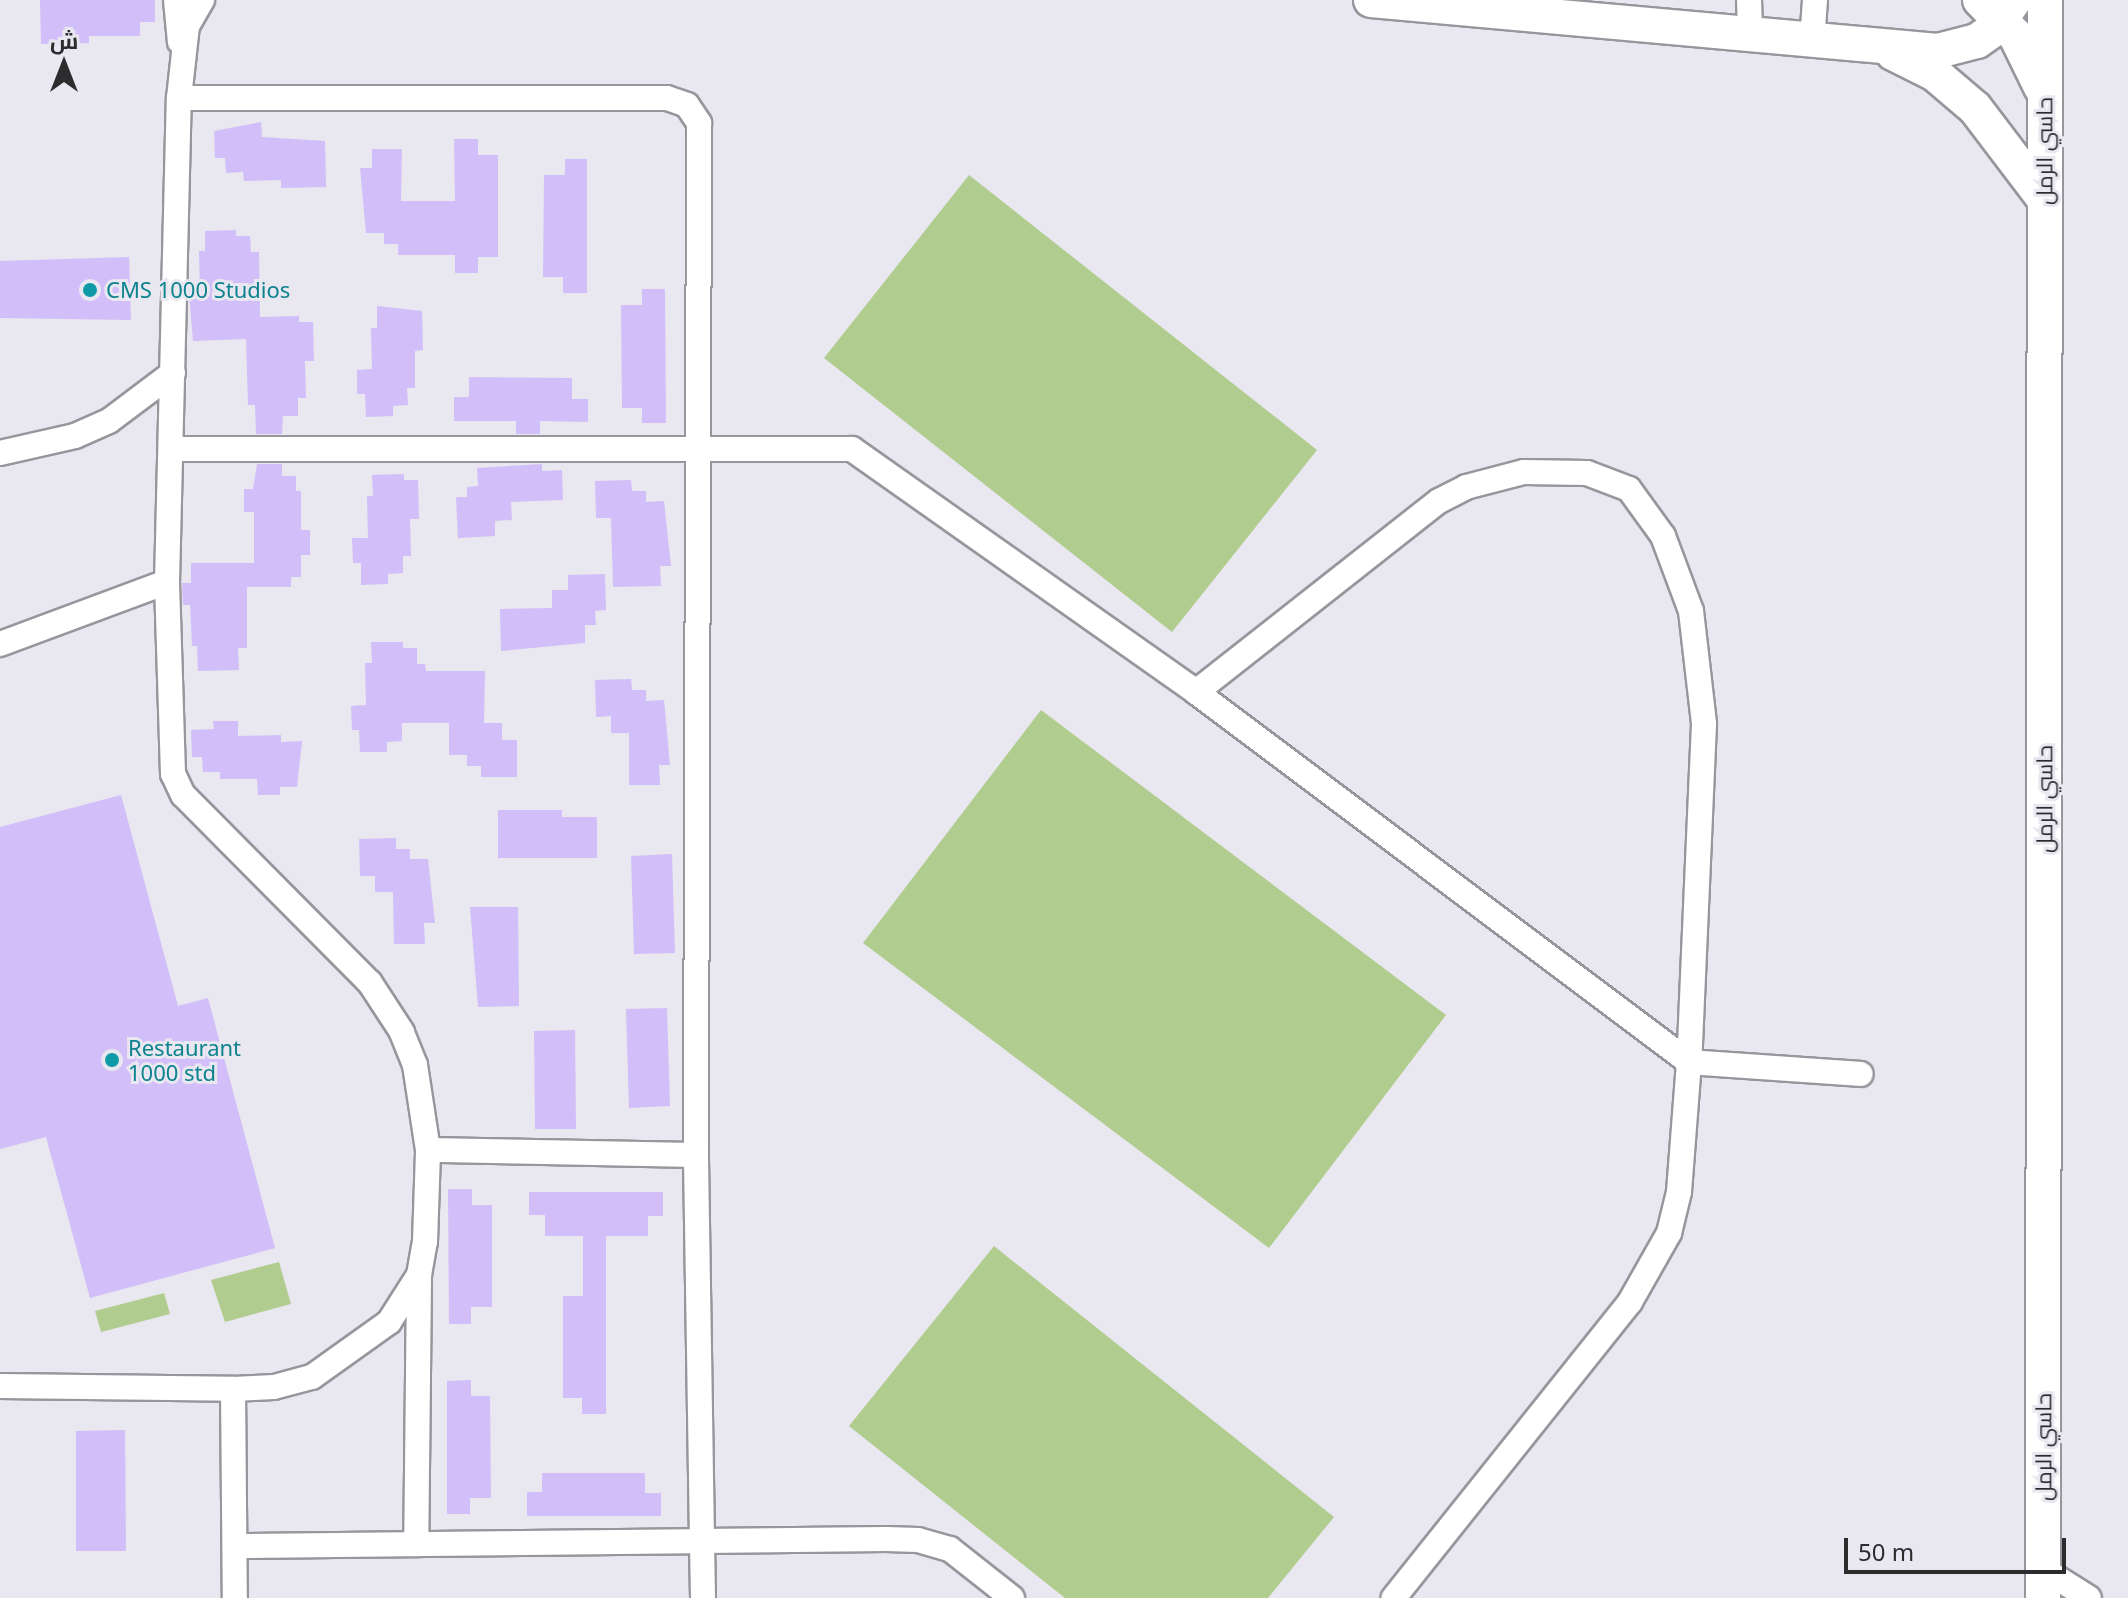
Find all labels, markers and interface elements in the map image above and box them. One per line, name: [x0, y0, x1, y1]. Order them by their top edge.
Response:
north arrow: [24, 24, 104, 104]
text: ش: [50, 25, 78, 55]
street label: حاسي الرمل: [2031, 97, 2057, 205]
place label: CMS 1000 Studios: [106, 277, 290, 303]
marker: CMS 1000 Studios: [81, 281, 99, 299]
street label: حاسي الرمل: [2031, 745, 2057, 853]
place label: Restaurant 1000 std: [128, 1034, 241, 1086]
marker: Restaurant 1000 std: [103, 1051, 121, 1069]
street label: حاسي الرمل: [2030, 1393, 2056, 1501]
scale bar: [1848, 1522, 2070, 1572]
text: 50 m: [1858, 1535, 1914, 1568]

